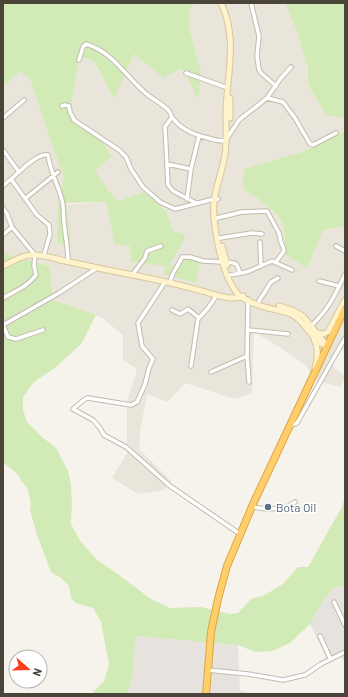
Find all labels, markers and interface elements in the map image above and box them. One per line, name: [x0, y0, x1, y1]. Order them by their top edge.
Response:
place label: Bota Oil: [276, 500, 316, 514]
marker: Bota Oil: [263, 502, 273, 512]
north arrow: [8, 649, 48, 689]
text: N: [31, 667, 45, 678]

